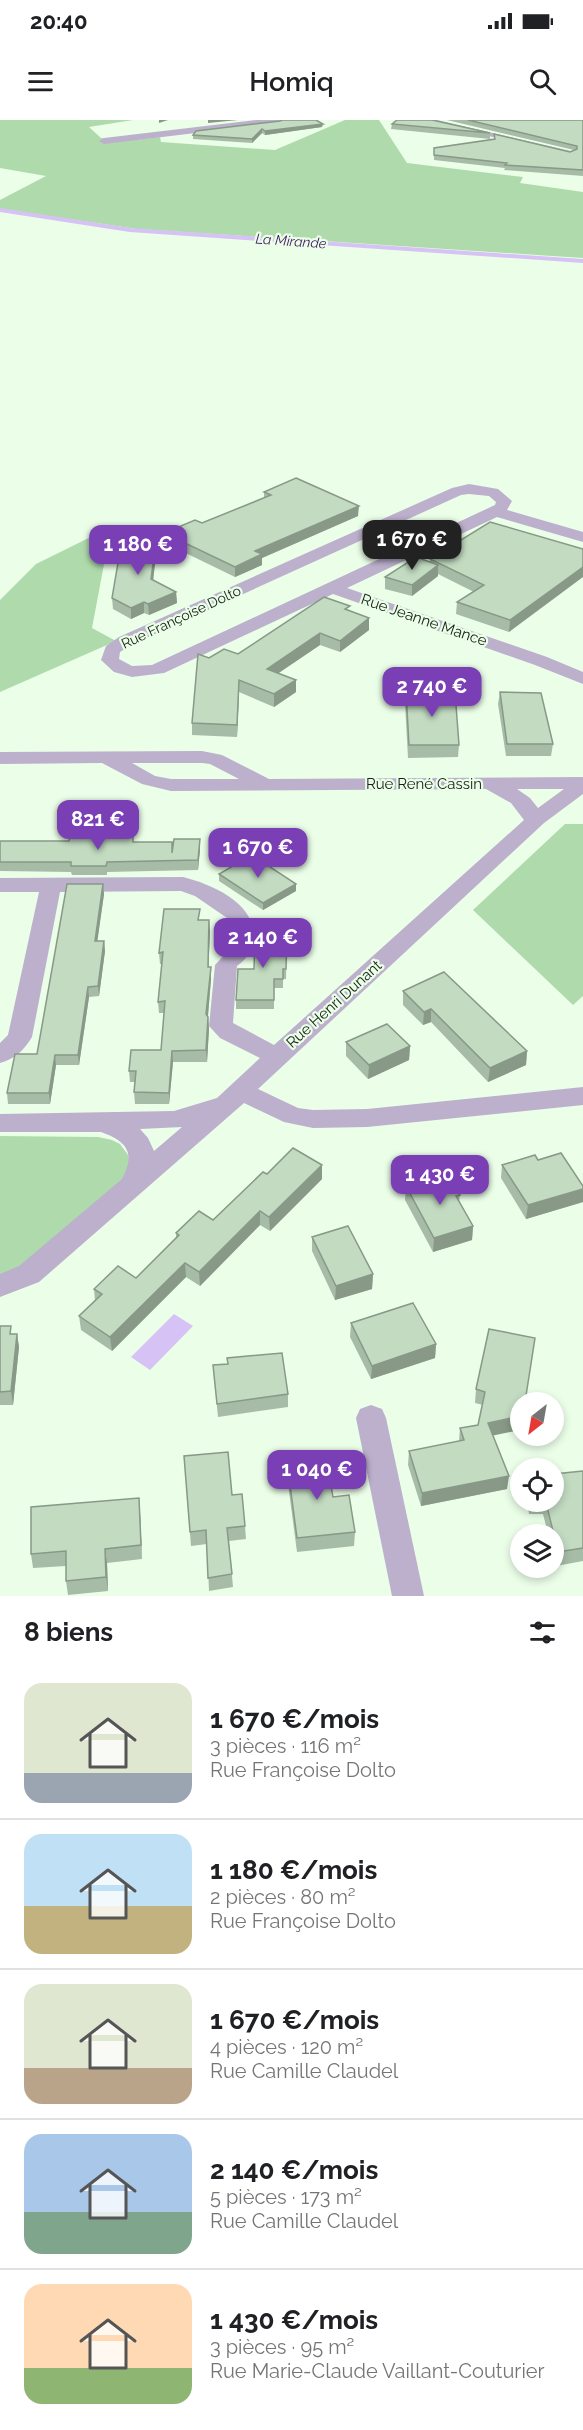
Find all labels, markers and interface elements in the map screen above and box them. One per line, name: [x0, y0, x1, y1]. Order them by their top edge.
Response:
text: 20:40: [30, 8, 87, 34]
icon: menu: [24, 65, 57, 98]
icon: search: [526, 65, 559, 98]
text: Homiq: [249, 66, 334, 97]
water label: La Mirande: [255, 231, 327, 251]
pin: 1 670 €: [357, 520, 467, 571]
pin: 1 180 €: [83, 525, 193, 576]
text: 1 670 €: [376, 527, 448, 551]
text: 1 180 €: [103, 532, 173, 556]
street label: Rue Françoise Dolto: [119, 582, 243, 652]
street label: Rue Jeanne Mance: [359, 590, 490, 650]
pin: 2 740 €: [377, 667, 487, 718]
text: 2 740 €: [397, 674, 467, 698]
street label: Rue René Cassin: [366, 775, 482, 793]
pin: 821 €: [56, 800, 140, 851]
text: 821 €: [71, 807, 125, 831]
pin: 1 670 €: [203, 828, 313, 879]
text: 1 670 €: [222, 835, 294, 859]
pin: 2 140 €: [208, 918, 318, 969]
text: 2 140 €: [228, 925, 298, 949]
street label: Rue Henri Dunant: [283, 956, 385, 1052]
pin: 1 430 €: [385, 1155, 495, 1206]
text: 1 430 €: [405, 1162, 475, 1186]
north arrow: [510, 1392, 564, 1446]
map controls: [510, 1392, 564, 1578]
pin: 1 040 €: [262, 1450, 372, 1501]
text: 1 040 €: [281, 1457, 353, 1481]
button: locate: [510, 1458, 564, 1512]
button: layers: [510, 1524, 564, 1578]
icon: filters: [526, 1616, 559, 1649]
text: 8 biens: [24, 1617, 113, 1647]
text: 1 670 €/mois: [210, 1704, 379, 1734]
icon: home: [72, 1707, 144, 1779]
text: 3 pièces · 116 m²: [210, 1734, 361, 1758]
text: Rue Françoise Dolto: [210, 1758, 396, 1782]
text: 1 180 €/mois: [210, 1855, 377, 1885]
icon: home: [72, 1858, 144, 1930]
text: 2 pièces · 80 m²: [210, 1885, 356, 1909]
text: Rue Françoise Dolto: [210, 1909, 396, 1933]
text: 1 670 €/mois: [210, 2005, 379, 2035]
icon: home: [72, 2008, 144, 2080]
text: 4 pièces · 120 m²: [210, 2035, 363, 2059]
text: Rue Camille Claudel: [210, 2059, 398, 2083]
text: 2 140 €/mois: [210, 2155, 378, 2185]
icon: home: [72, 2158, 144, 2230]
text: 5 pièces · 173 m²: [210, 2185, 362, 2209]
text: Rue Camille Claudel: [210, 2209, 398, 2233]
text: 1 430 €/mois: [210, 2305, 378, 2335]
icon: home: [72, 2308, 144, 2380]
text: 3 pièces · 95 m²: [210, 2335, 354, 2359]
text: Rue Marie-Claude Vaillant-Couturier: [210, 2359, 545, 2383]

